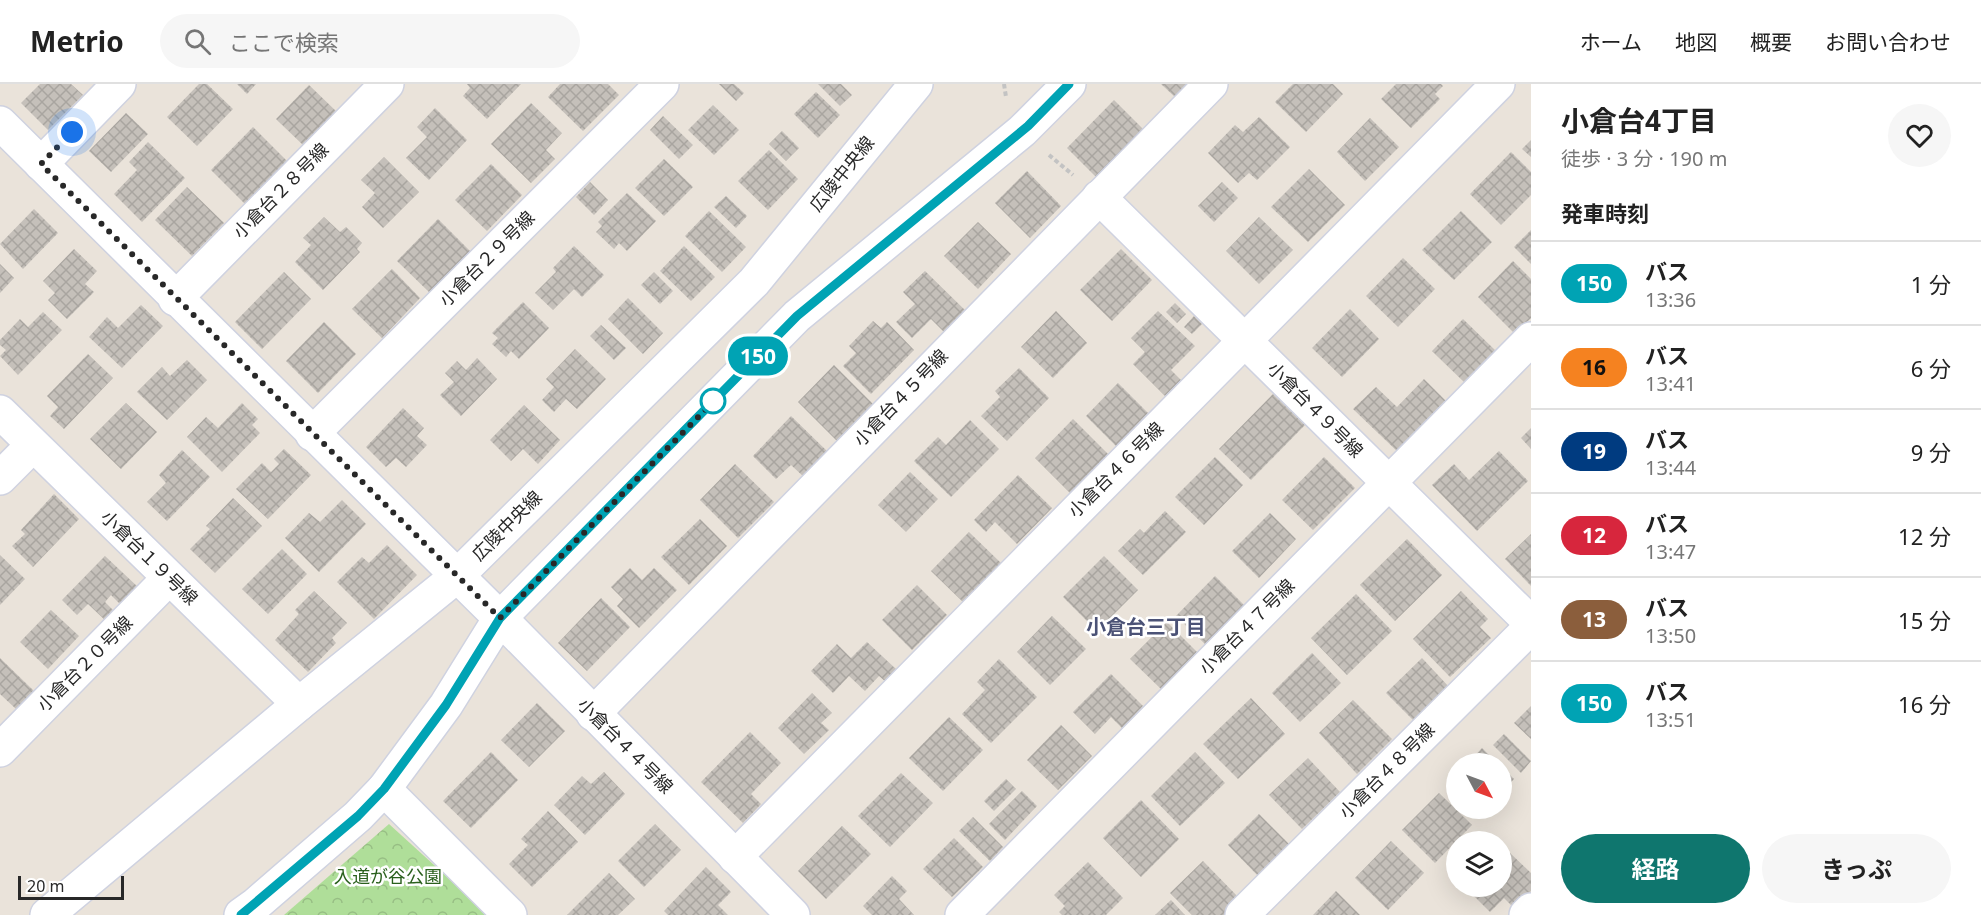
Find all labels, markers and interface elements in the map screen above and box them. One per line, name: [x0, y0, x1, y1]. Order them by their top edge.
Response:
search box: [160, 14, 580, 68]
text: Metrio: [30, 22, 124, 60]
icon: search: [181, 25, 214, 58]
text: ここで検索: [229, 27, 339, 57]
text: ホーム: [1580, 28, 1642, 56]
text: 地図: [1675, 28, 1717, 56]
text: 概要: [1750, 28, 1792, 56]
text: お問い合わせ: [1825, 28, 1951, 56]
text: 小倉台4丁目: [1561, 101, 1717, 139]
button: heart: [1888, 104, 1951, 167]
your location: [57, 117, 87, 147]
street label: 広陵中央線: [804, 131, 879, 216]
street label: 小倉台２８号線: [227, 137, 333, 243]
text: 徒歩 · 3 分 · 190 m: [1561, 145, 1727, 172]
text: 発車時刻: [1561, 198, 1649, 228]
street label: 小倉台２９号線: [433, 205, 539, 311]
text: バス: [1645, 256, 1689, 286]
text: 150: [1576, 269, 1612, 297]
text: 1 分: [1911, 269, 1951, 299]
text: 13:36: [1645, 286, 1696, 313]
line badge: 150: [724, 336, 792, 376]
text: バス: [1645, 340, 1689, 370]
text: 150: [740, 342, 776, 370]
street label: 小倉台４５号線: [848, 344, 953, 451]
text: 16: [1582, 353, 1606, 381]
text: 6 分: [1911, 353, 1951, 383]
street label: 小倉台４９号線: [1263, 356, 1369, 462]
text: 13:41: [1645, 370, 1696, 397]
unlabelled marker: [700, 388, 726, 414]
street label: 小倉台４６号線: [1062, 416, 1168, 522]
text: バス: [1645, 424, 1689, 454]
text: 19: [1582, 437, 1606, 465]
text: 9 分: [1911, 437, 1951, 467]
text: 13:44: [1645, 454, 1696, 481]
street label: 広陵中央線: [466, 485, 547, 566]
street label: 小倉台１９号線: [96, 505, 203, 610]
text: バス: [1645, 508, 1689, 538]
text: 12: [1582, 521, 1606, 549]
text: 12 分: [1898, 521, 1951, 551]
text: 13:47: [1645, 538, 1696, 565]
street label: 小倉台４７号線: [1193, 573, 1299, 679]
text: バス: [1645, 592, 1689, 622]
text: 13: [1582, 605, 1606, 633]
text: 15 分: [1898, 605, 1951, 635]
street label: 小倉台２０号線: [31, 610, 137, 716]
district label: 小倉台三丁目: [1086, 613, 1206, 640]
text: 13:50: [1645, 622, 1696, 649]
text: バス: [1645, 676, 1689, 706]
text: 150: [1576, 689, 1612, 717]
text: 16 分: [1898, 689, 1951, 719]
street label: 小倉台４４号線: [573, 692, 679, 798]
text: 13:51: [1645, 706, 1696, 733]
street label: 小倉台４８号線: [1333, 717, 1439, 823]
north arrow: [1446, 753, 1512, 819]
map controls: [1446, 753, 1512, 897]
button: layers: [1446, 831, 1512, 897]
button: 経路: [1561, 834, 1750, 903]
button: きっぷ: [1762, 834, 1951, 903]
park label: 入道が谷公園: [334, 864, 442, 888]
scale bar: [18, 873, 124, 900]
text: 20 m: [27, 875, 64, 897]

